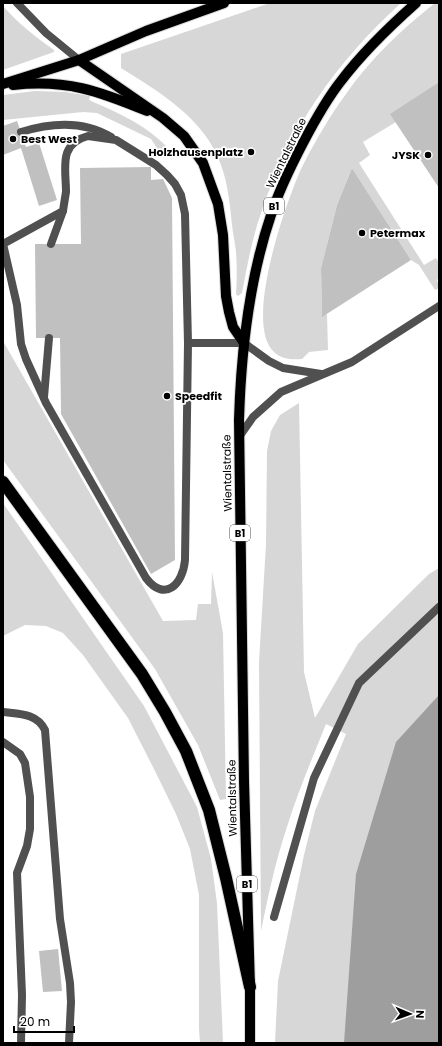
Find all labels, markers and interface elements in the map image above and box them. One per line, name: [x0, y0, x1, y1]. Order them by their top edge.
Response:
street label: Wientalstraße: [262, 115, 310, 191]
place label: Best West: [21, 131, 77, 147]
marker: Best West: [8, 134, 18, 144]
place label: Holzhausenplatz: [149, 144, 244, 160]
marker: Holzhausenplatz: [246, 147, 256, 157]
place label: JYSK: [392, 147, 420, 163]
marker: JYSK: [423, 150, 433, 160]
road number: B1: [264, 198, 284, 214]
place label: Petermax: [370, 225, 426, 241]
marker: Petermax: [357, 228, 367, 238]
place label: Speedfit: [175, 388, 222, 404]
marker: Speedfit: [162, 391, 172, 401]
street label: Wientalstraße: [218, 434, 236, 512]
road number: B1: [230, 525, 250, 541]
street label: Wientalstraße: [223, 759, 241, 837]
road number: B1: [237, 876, 257, 892]
north arrow: [390, 994, 430, 1034]
scale bar: [14, 1008, 74, 1034]
text: N: [412, 1010, 428, 1019]
text: 20 m: [20, 1013, 50, 1030]

